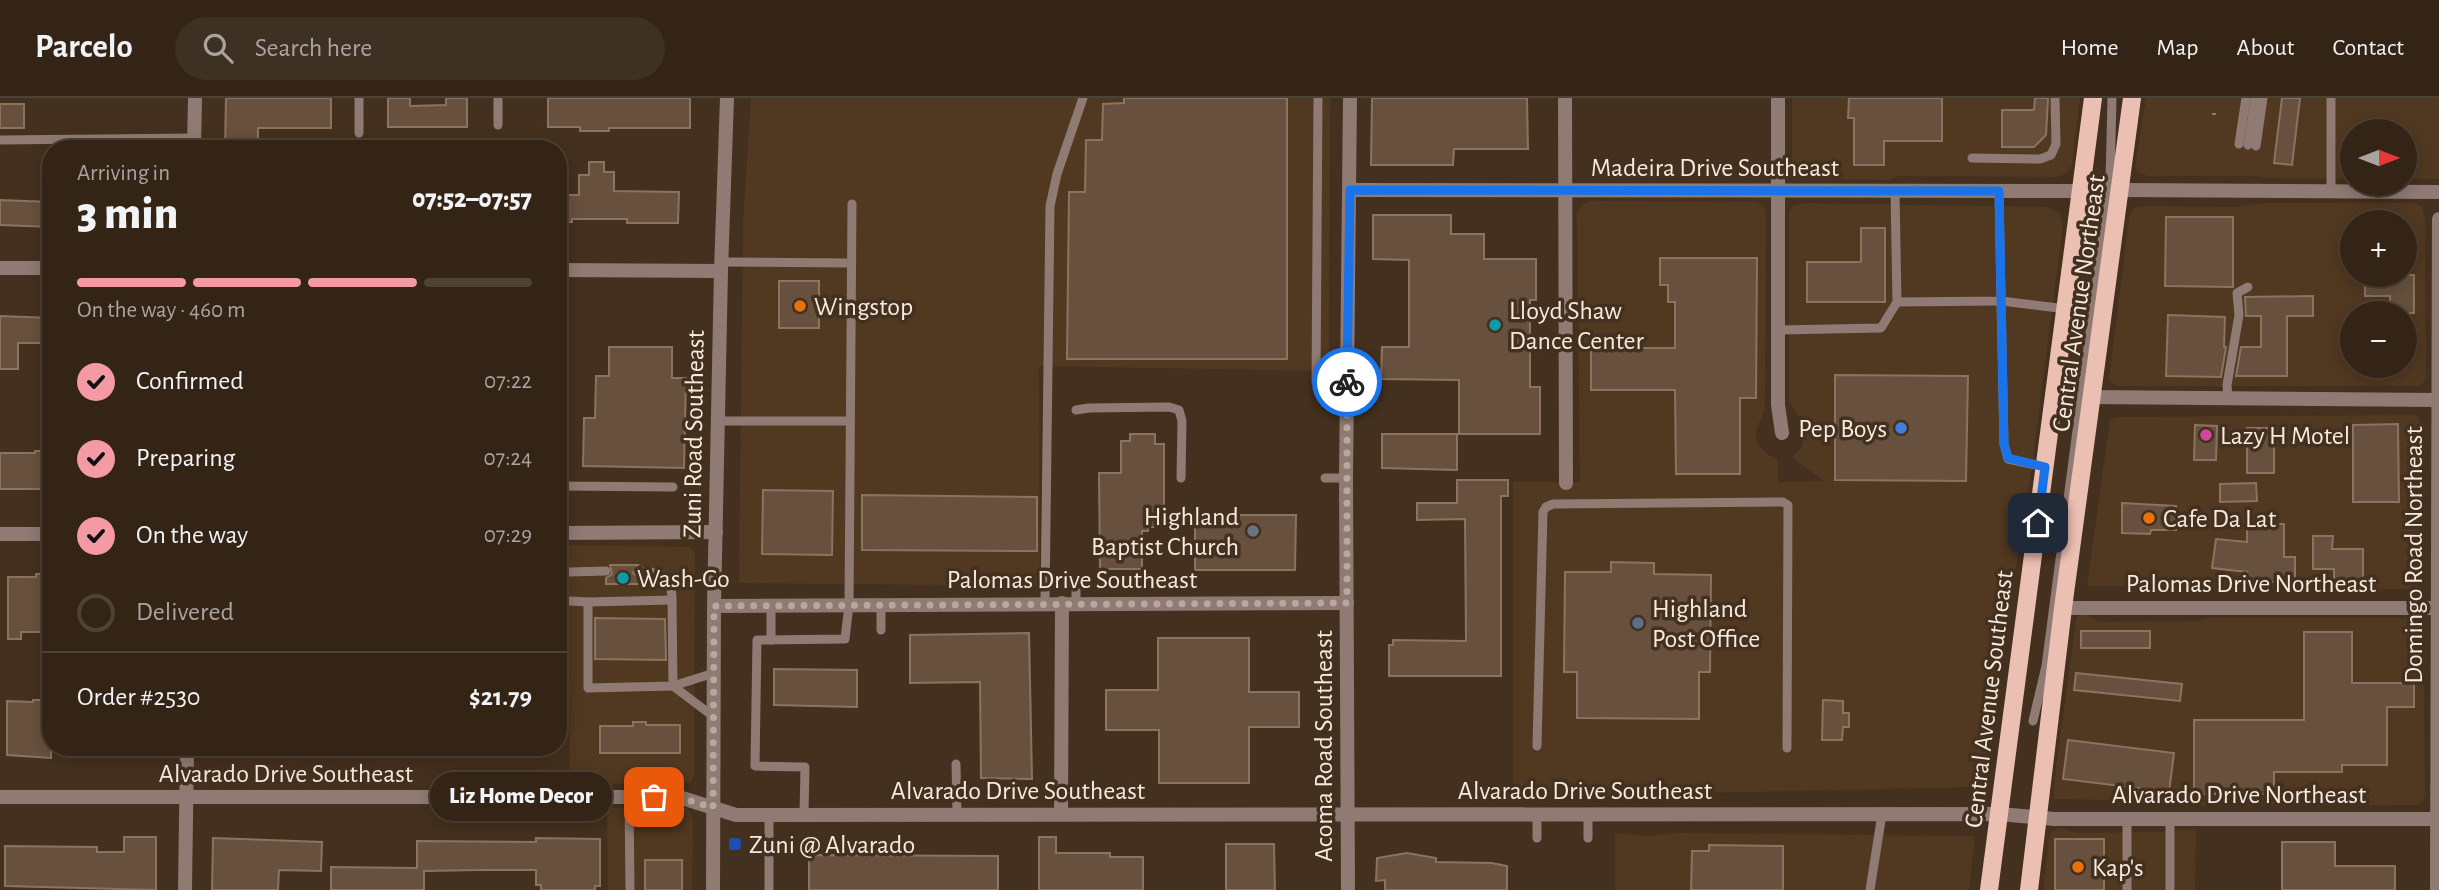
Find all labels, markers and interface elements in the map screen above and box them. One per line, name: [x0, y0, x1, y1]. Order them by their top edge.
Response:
search box: [175, 17, 665, 80]
icon: search: [199, 29, 237, 67]
text: Parcelo: [35, 31, 133, 64]
text: Search here: [255, 35, 372, 61]
text: Home: [2061, 36, 2119, 60]
text: Map: [2157, 36, 2199, 60]
text: About: [2237, 36, 2294, 60]
text: Contact: [2332, 36, 2404, 60]
north arrow: [2340, 119, 2417, 196]
map controls: [2340, 119, 2417, 378]
street label: Madeira Drive Southeast: [1591, 155, 1839, 181]
text: Arriving in: [77, 162, 170, 185]
street label: Central Avenue Northeast: [2048, 173, 2110, 433]
text: 07:52–07:57: [412, 186, 532, 212]
text: 3 min: [77, 191, 178, 237]
button: +: [2340, 210, 2417, 287]
place label: Wingstop: [814, 294, 913, 320]
marker: Wingstop: [792, 298, 808, 314]
place label: Lloyd Shaw Dance Center: [1509, 298, 1645, 354]
text: On the way · 460 m: [77, 299, 245, 322]
button: −: [2340, 301, 2417, 378]
marker: Lloyd Shaw Dance Center: [1487, 317, 1503, 333]
street label: Zuni Road Southeast: [679, 330, 709, 538]
courier: [1312, 347, 1382, 417]
icon: check: [77, 363, 115, 401]
icon: bike: [1328, 363, 1366, 401]
text: Confirmed: [136, 368, 244, 394]
text: 07:22: [484, 370, 532, 393]
place label: Pep Boys: [1798, 416, 1887, 442]
marker: Pep Boys: [1893, 420, 1909, 436]
place label: Lazy H Motel: [2220, 423, 2350, 449]
street label: Domingo Road Northeast: [2401, 426, 2427, 684]
marker: Lazy H Motel: [2198, 427, 2214, 443]
icon: check: [77, 440, 115, 478]
text: Preparing: [136, 445, 235, 471]
text: 07:24: [483, 447, 532, 470]
pin: [2008, 493, 2068, 553]
place label: Highland Baptist Church: [1091, 504, 1239, 560]
icon: home: [2019, 504, 2057, 542]
place label: Cafe Da Lat: [2163, 506, 2276, 532]
marker: Cafe Da Lat: [2141, 510, 2157, 526]
icon: check: [77, 517, 115, 555]
text: On the way: [136, 522, 248, 548]
marker: Highland Baptist Church: [1245, 523, 1261, 539]
text: 07:29: [484, 524, 532, 547]
place label: Wash-Go: [637, 566, 730, 592]
street label: Palomas Drive Southeast: [947, 567, 1197, 593]
street label: Central Avenue Southeast: [1960, 569, 2018, 829]
marker: Wash-Go: [615, 570, 631, 586]
street label: Palomas Drive Northeast: [2126, 571, 2376, 597]
place label: Highland Post Office: [1652, 596, 1760, 652]
text: Delivered: [136, 599, 234, 625]
marker: Highland Post Office: [1630, 615, 1646, 631]
street label: Acoma Road Southeast: [1311, 630, 1337, 862]
text: Order #2530: [77, 684, 201, 710]
text: $21.79: [469, 684, 532, 710]
street label: Alvarado Drive Southeast: [159, 761, 413, 787]
pin: [624, 767, 684, 827]
callout: Liz Home Decor: [430, 772, 612, 822]
icon: bag: [635, 778, 673, 816]
street label: Alvarado Drive Southeast: [891, 778, 1145, 804]
street label: Alvarado Drive Southeast: [1458, 778, 1712, 804]
street label: Alvarado Drive Northeast: [2112, 782, 2366, 808]
text: Liz Home Decor: [449, 785, 593, 808]
place label: Zuni @ Alvarado: [749, 832, 915, 858]
marker: Zuni @ Alvarado: [727, 836, 743, 852]
place label: Kap's: [2092, 855, 2144, 881]
marker: Kap's: [2070, 859, 2086, 875]

